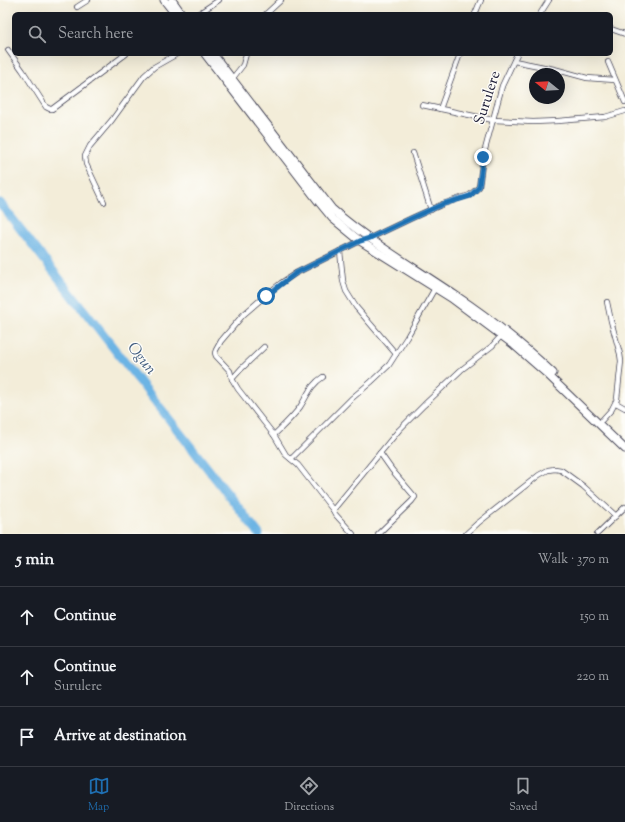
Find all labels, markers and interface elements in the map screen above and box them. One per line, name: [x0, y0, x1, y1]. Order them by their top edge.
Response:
search box: [12, 12, 613, 56]
icon: search: [26, 23, 48, 45]
text: Search here: [58, 24, 133, 45]
street label: Surulere: [469, 68, 507, 128]
north arrow: [529, 68, 565, 104]
route end: [474, 148, 492, 166]
route start: [257, 287, 275, 305]
water label: Ogun: [121, 338, 162, 381]
text: 5 min: [16, 548, 54, 572]
text: Walk · 370 m: [538, 551, 609, 569]
icon: ahead: [16, 606, 38, 628]
text: Continue: [54, 606, 116, 627]
text: 150 m: [580, 608, 609, 626]
text: Continue: [54, 657, 116, 678]
icon: ahead: [16, 666, 38, 688]
text: 220 m: [576, 668, 609, 686]
text: Surulere: [54, 678, 102, 696]
icon: arrive: [16, 726, 38, 748]
text: Arrive at destination: [54, 726, 187, 747]
tab: Map: [88, 775, 110, 815]
tab: Directions: [285, 775, 334, 815]
tab: Saved: [509, 775, 537, 815]

